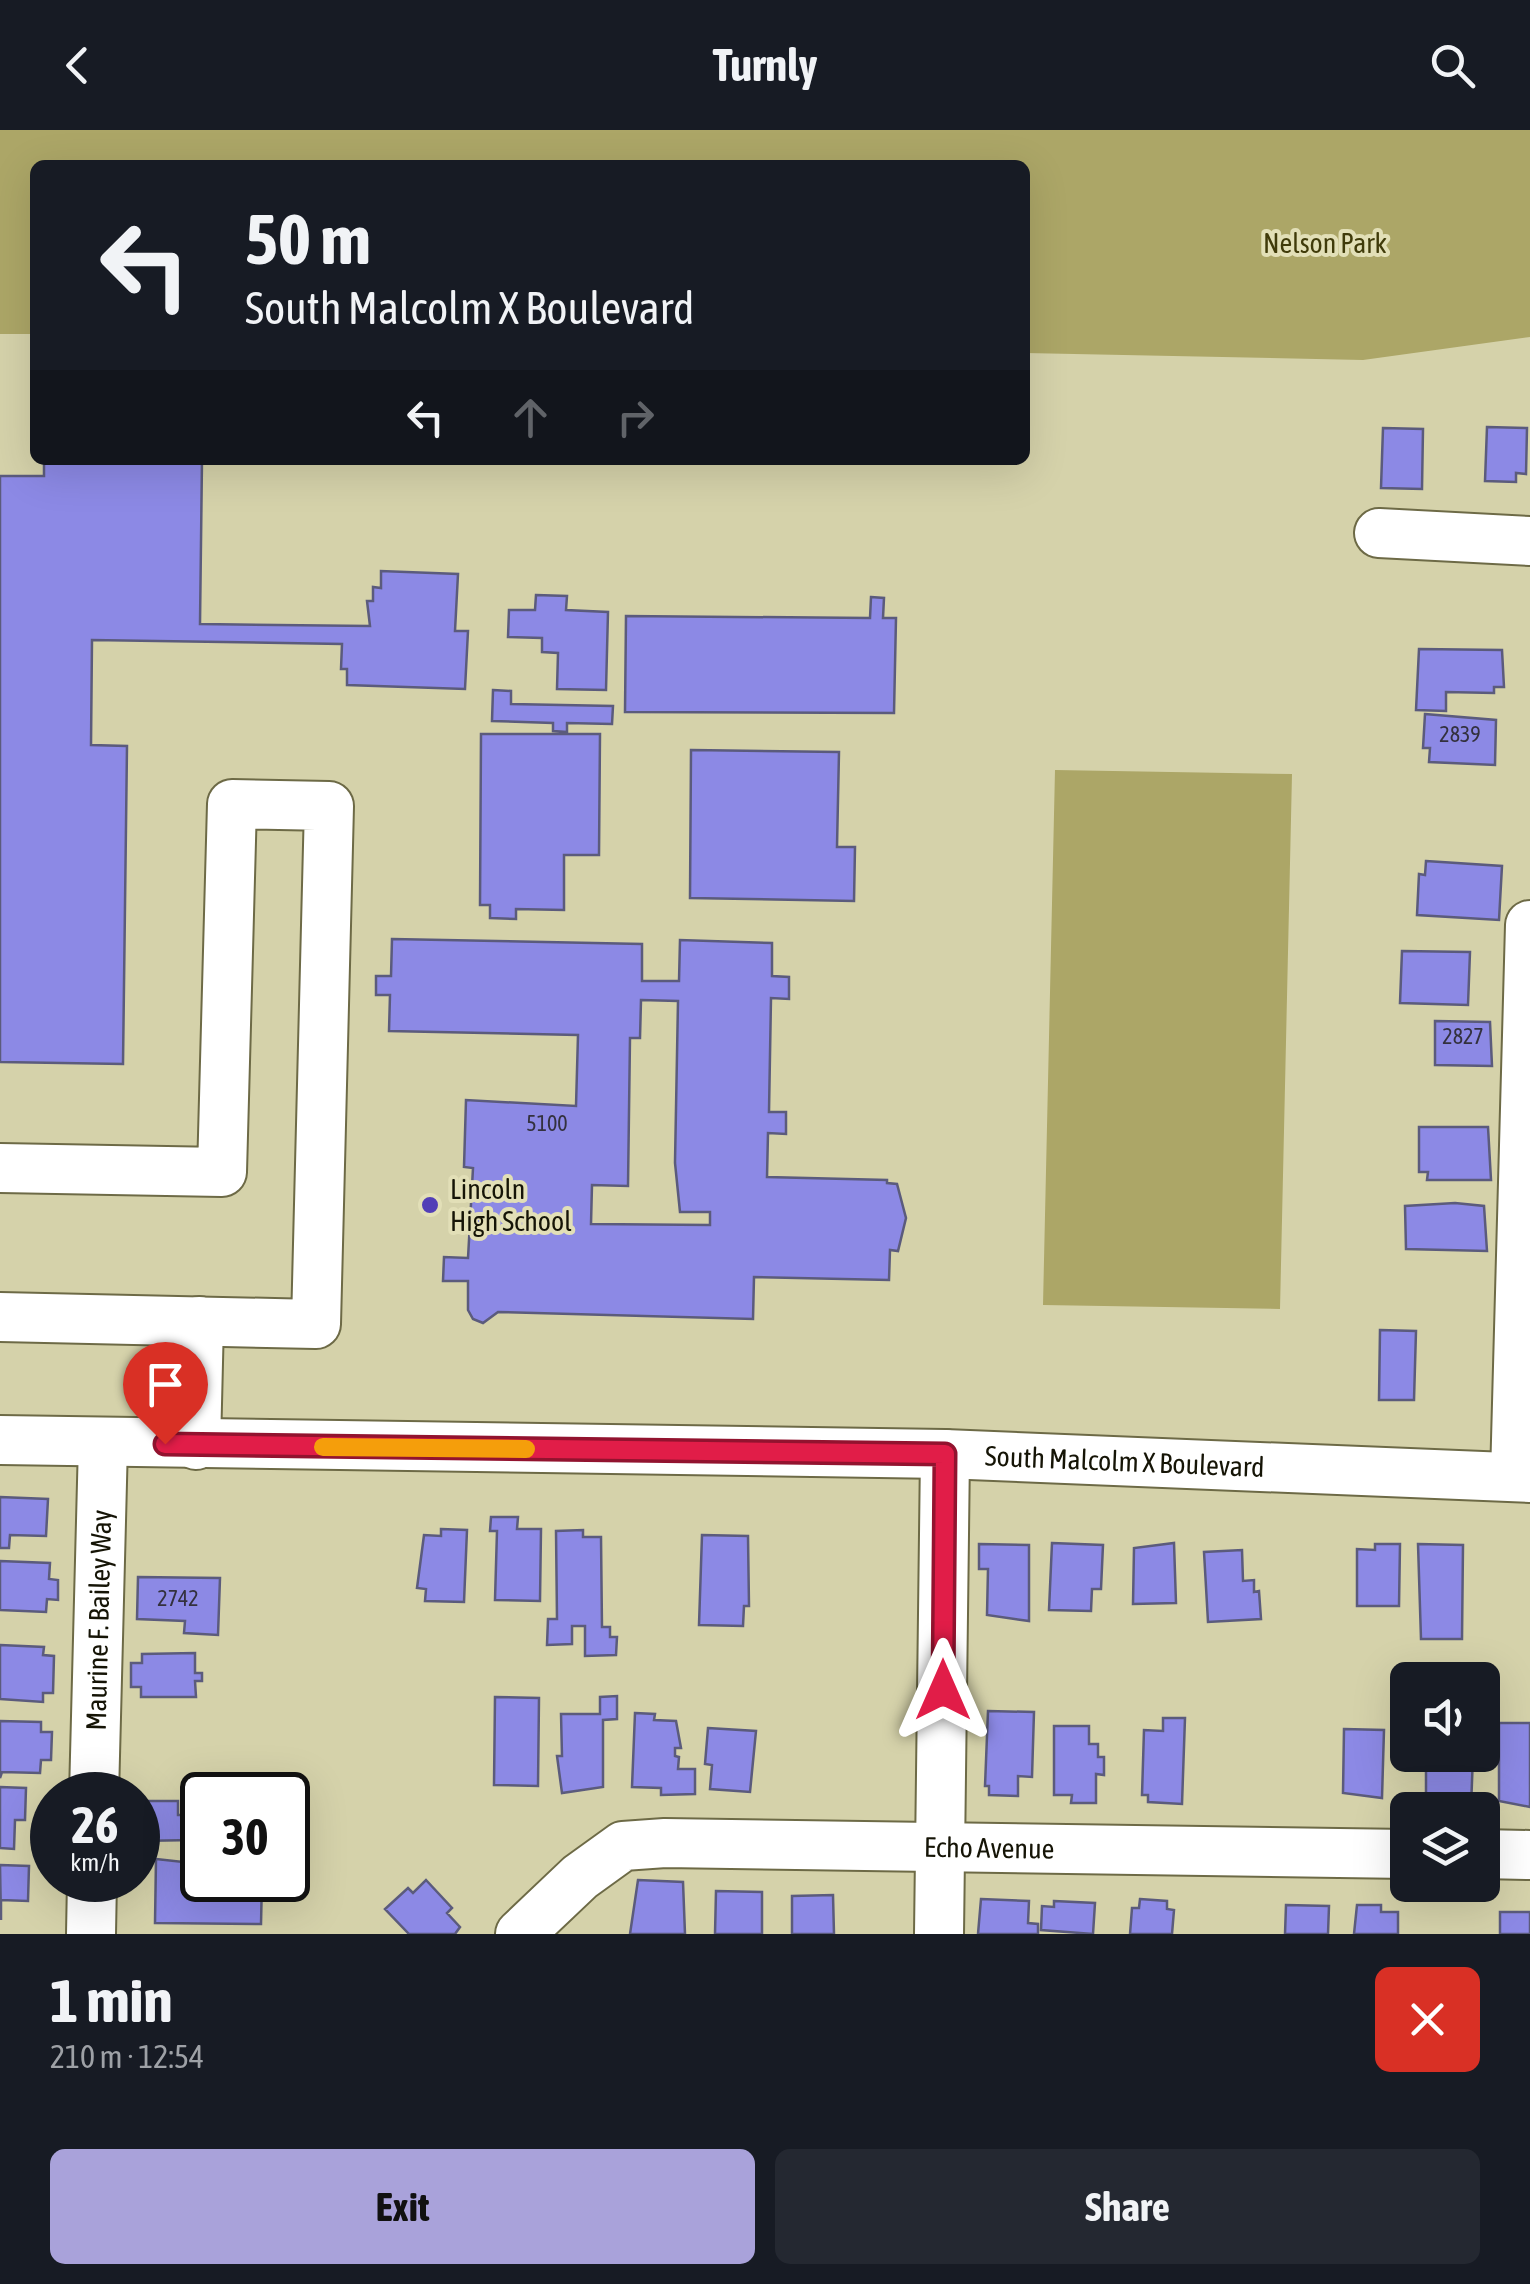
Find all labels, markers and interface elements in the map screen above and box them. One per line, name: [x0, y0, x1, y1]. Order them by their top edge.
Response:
icon: back: [50, 38, 105, 93]
icon: search: [1425, 38, 1480, 93]
text: Turnly: [713, 39, 817, 91]
text: 50 m: [245, 199, 371, 279]
icon: left: [80, 200, 210, 330]
park label: Nelson Park: [1263, 227, 1387, 259]
text: South Malcolm X Boulevard: [245, 282, 694, 334]
icon: left: [398, 390, 453, 445]
icon: ahead: [503, 390, 558, 445]
icon: right: [608, 390, 663, 445]
house number: 2839: [1439, 721, 1481, 747]
house number: 2827: [1442, 1023, 1484, 1049]
house number: 5100: [526, 1110, 568, 1136]
place label: Lincoln High School: [450, 1173, 572, 1237]
marker: Lincoln High School: [419, 1194, 441, 1216]
pin: [123, 1342, 208, 1445]
icon: arrive: [138, 1357, 193, 1412]
street label: South Malcolm X Boulevard: [984, 1440, 1265, 1483]
street label: Maurine F. Bailey Way: [80, 1509, 117, 1731]
house number: 2742: [157, 1585, 199, 1611]
position arrow: [891, 1638, 995, 1742]
map controls: [1390, 1662, 1500, 1902]
button: sound: [1390, 1662, 1500, 1772]
speed limit sign: 30: [180, 1772, 310, 1902]
button: layers: [1390, 1792, 1500, 1902]
text: 26: [71, 1796, 118, 1854]
street label: Echo Avenue: [924, 1831, 1055, 1865]
text: km/h: [70, 1848, 120, 1876]
text: 1 min: [50, 1966, 173, 2035]
button: close: [1375, 1967, 1480, 2072]
text: 210 m · 12:54: [50, 2038, 204, 2075]
button: Exit: [50, 2149, 755, 2264]
button: Share: [775, 2149, 1480, 2264]

